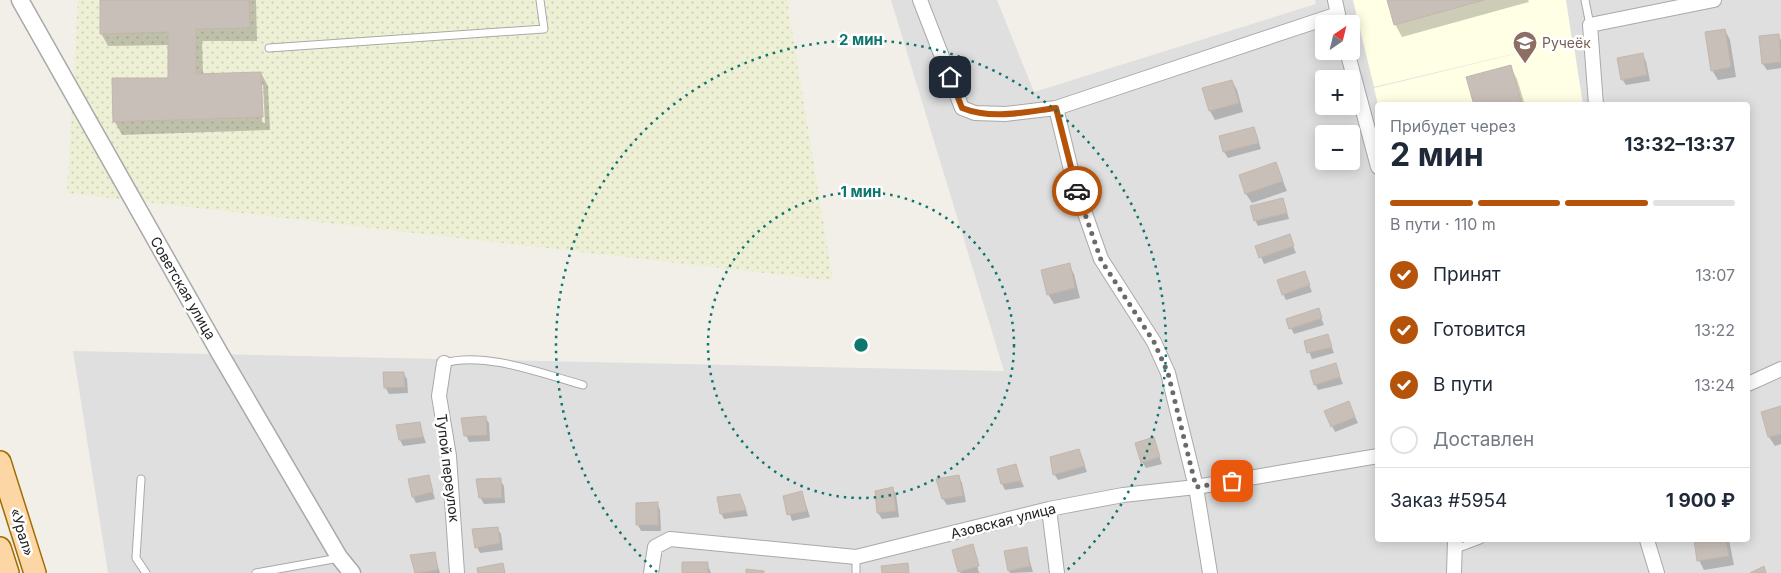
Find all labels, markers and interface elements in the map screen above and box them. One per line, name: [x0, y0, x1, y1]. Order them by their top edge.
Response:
north arrow: [1315, 15, 1360, 60]
map controls: [1315, 15, 1360, 170]
text: 2 мин: [839, 30, 883, 49]
school or university icon: Ручеёк: [1512, 30, 1538, 64]
place label: Ручеёк: [1542, 34, 1591, 51]
pin: [929, 56, 971, 98]
icon: home: [936, 63, 964, 91]
button: +: [1315, 70, 1360, 115]
text: Прибудет через: [1390, 116, 1516, 136]
button: −: [1315, 125, 1360, 170]
text: 13:32–13:37: [1624, 133, 1735, 156]
text: 2 мин: [1390, 135, 1484, 174]
courier: [1052, 166, 1102, 216]
icon: car: [1063, 177, 1091, 205]
text: 1 мин: [841, 182, 881, 201]
text: В пути · 110 m: [1390, 214, 1496, 234]
street label: Советская улица: [147, 233, 220, 342]
icon: check: [1390, 261, 1418, 289]
text: Принят: [1433, 263, 1501, 286]
text: 13:07: [1695, 265, 1735, 285]
icon: check: [1390, 316, 1418, 344]
text: Готовится: [1433, 318, 1526, 341]
text: 13:22: [1694, 320, 1735, 340]
centre of rings: [852, 336, 870, 354]
icon: check: [1390, 371, 1418, 399]
text: В пути: [1433, 373, 1493, 396]
text: 13:24: [1694, 375, 1735, 395]
street label: Тупой переулок: [433, 413, 464, 523]
text: Доставлен: [1433, 428, 1534, 451]
pin: [1211, 460, 1253, 502]
icon: bag: [1218, 467, 1246, 495]
text: Заказ #5954: [1390, 489, 1507, 512]
text: 1 900 ₽: [1666, 489, 1735, 512]
street label: Азовская улица: [949, 499, 1057, 542]
street label: «Урал»: [7, 506, 38, 558]

